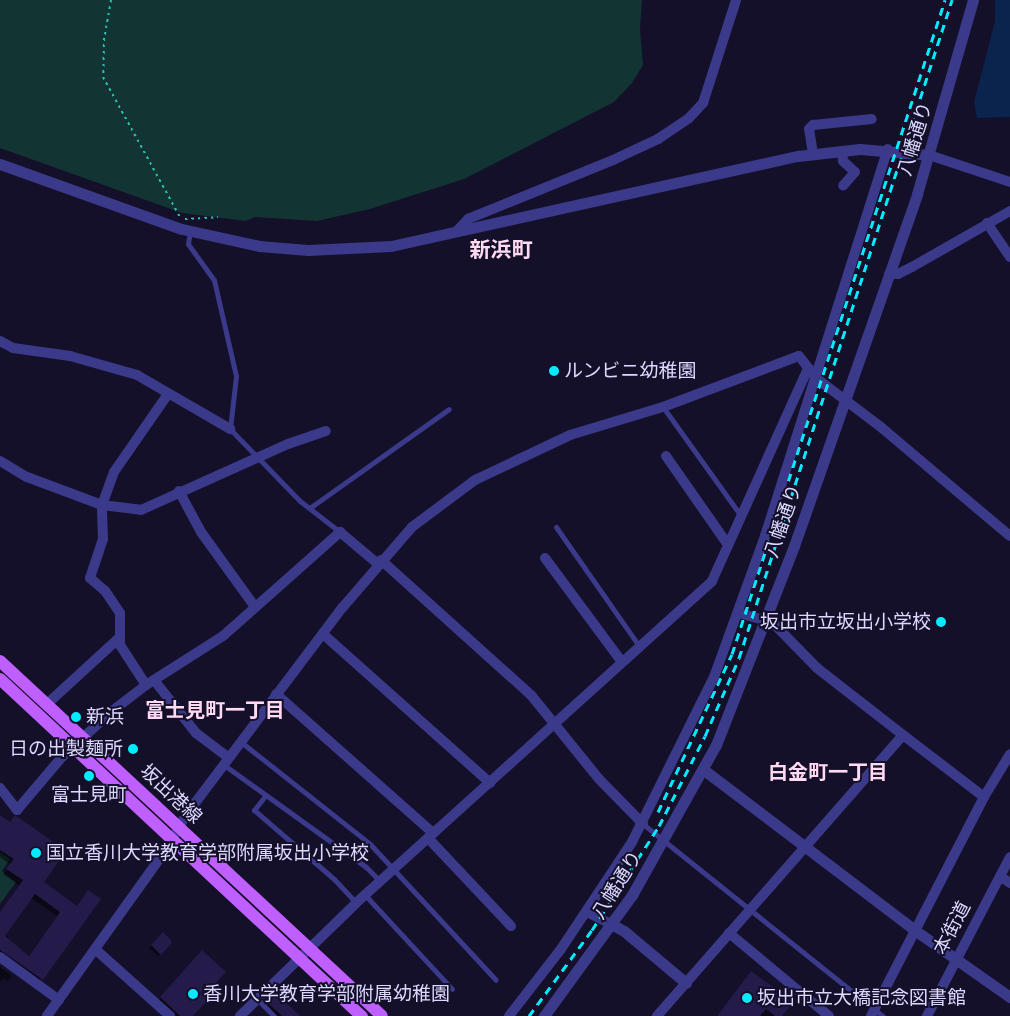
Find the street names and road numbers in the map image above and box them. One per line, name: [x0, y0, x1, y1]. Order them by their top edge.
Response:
street label: 八幡通り: [893, 99, 937, 179]
street label: 八幡通り: [760, 481, 806, 561]
street label: 坂出港線: [135, 760, 207, 828]
street label: 八幡通り: [587, 847, 647, 923]
street label: 本街道: [929, 897, 975, 959]

